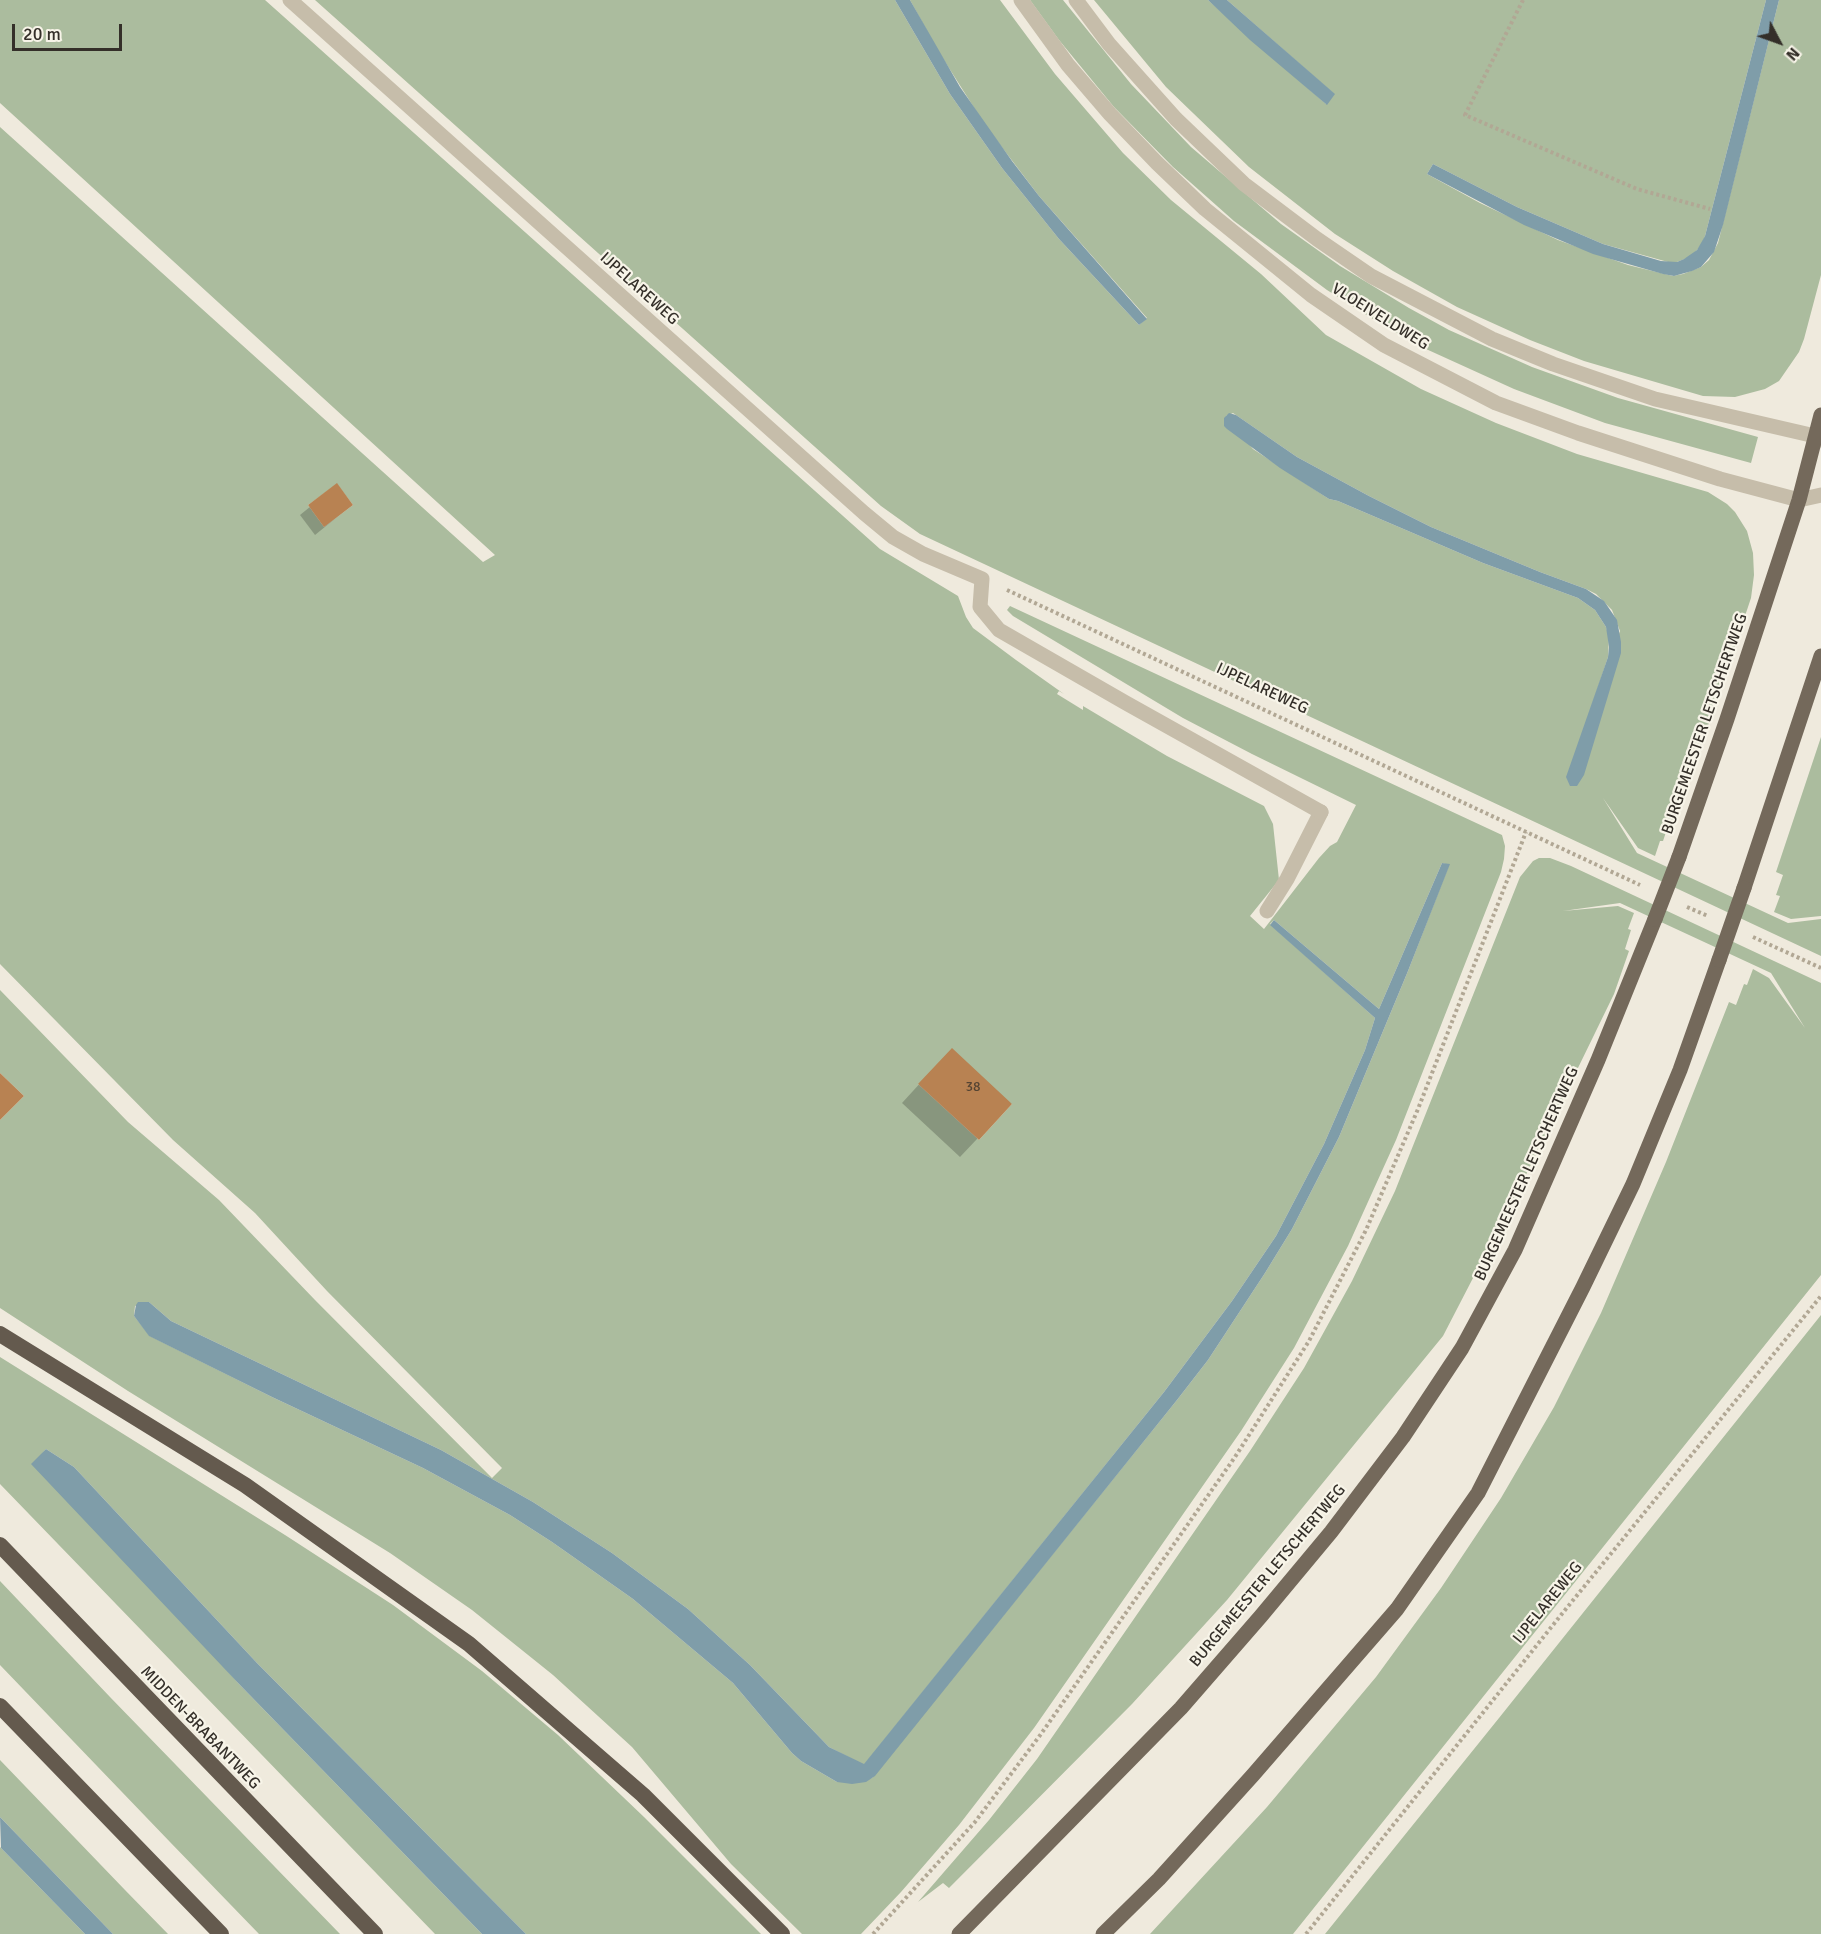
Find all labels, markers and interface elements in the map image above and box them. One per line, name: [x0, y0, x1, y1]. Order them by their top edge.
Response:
scale bar: [15, 12, 124, 50]
north arrow: [1749, 12, 1809, 72]
text: 20 m: [23, 23, 61, 45]
text: N: [1781, 43, 1804, 65]
street label: IJPELAREWEG: [596, 249, 682, 329]
street label: VLOEIVELDWEG: [1328, 279, 1432, 355]
street label: BURGEMEESTER LETSCHERTWEG: [1658, 611, 1752, 837]
street label: IJPELAREWEG: [1213, 659, 1311, 719]
street label: BURGEMEESTER LETSCHERTWEG: [1471, 1064, 1583, 1284]
house number: 38: [965, 1079, 981, 1095]
street label: BURGEMEESTER LETSCHERTWEG: [1186, 1481, 1350, 1671]
street label: IJPELAREWEG: [1509, 1558, 1587, 1648]
street label: MIDDEN-BRABANTWEG: [136, 1662, 264, 1794]

